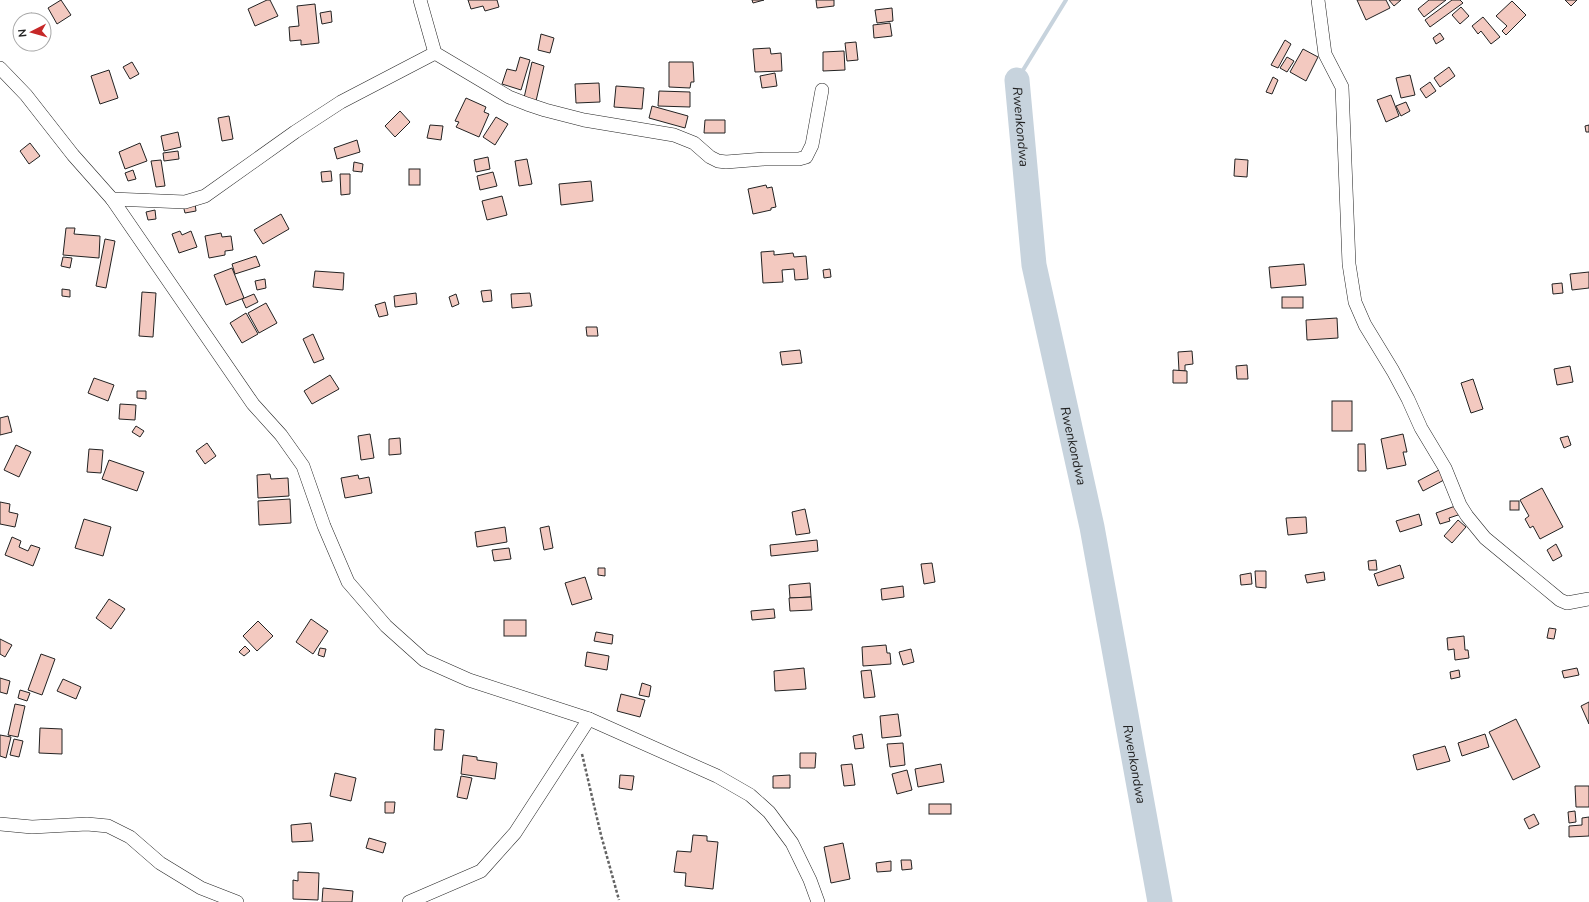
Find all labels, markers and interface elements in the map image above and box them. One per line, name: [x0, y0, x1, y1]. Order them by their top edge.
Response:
north arrow: [12, 12, 52, 52]
text: N: [15, 28, 30, 38]
water label: Rwenkondwa: [1008, 86, 1033, 168]
water label: Rwenkondwa: [1056, 405, 1091, 487]
water label: Rwenkondwa: [1118, 723, 1150, 805]

